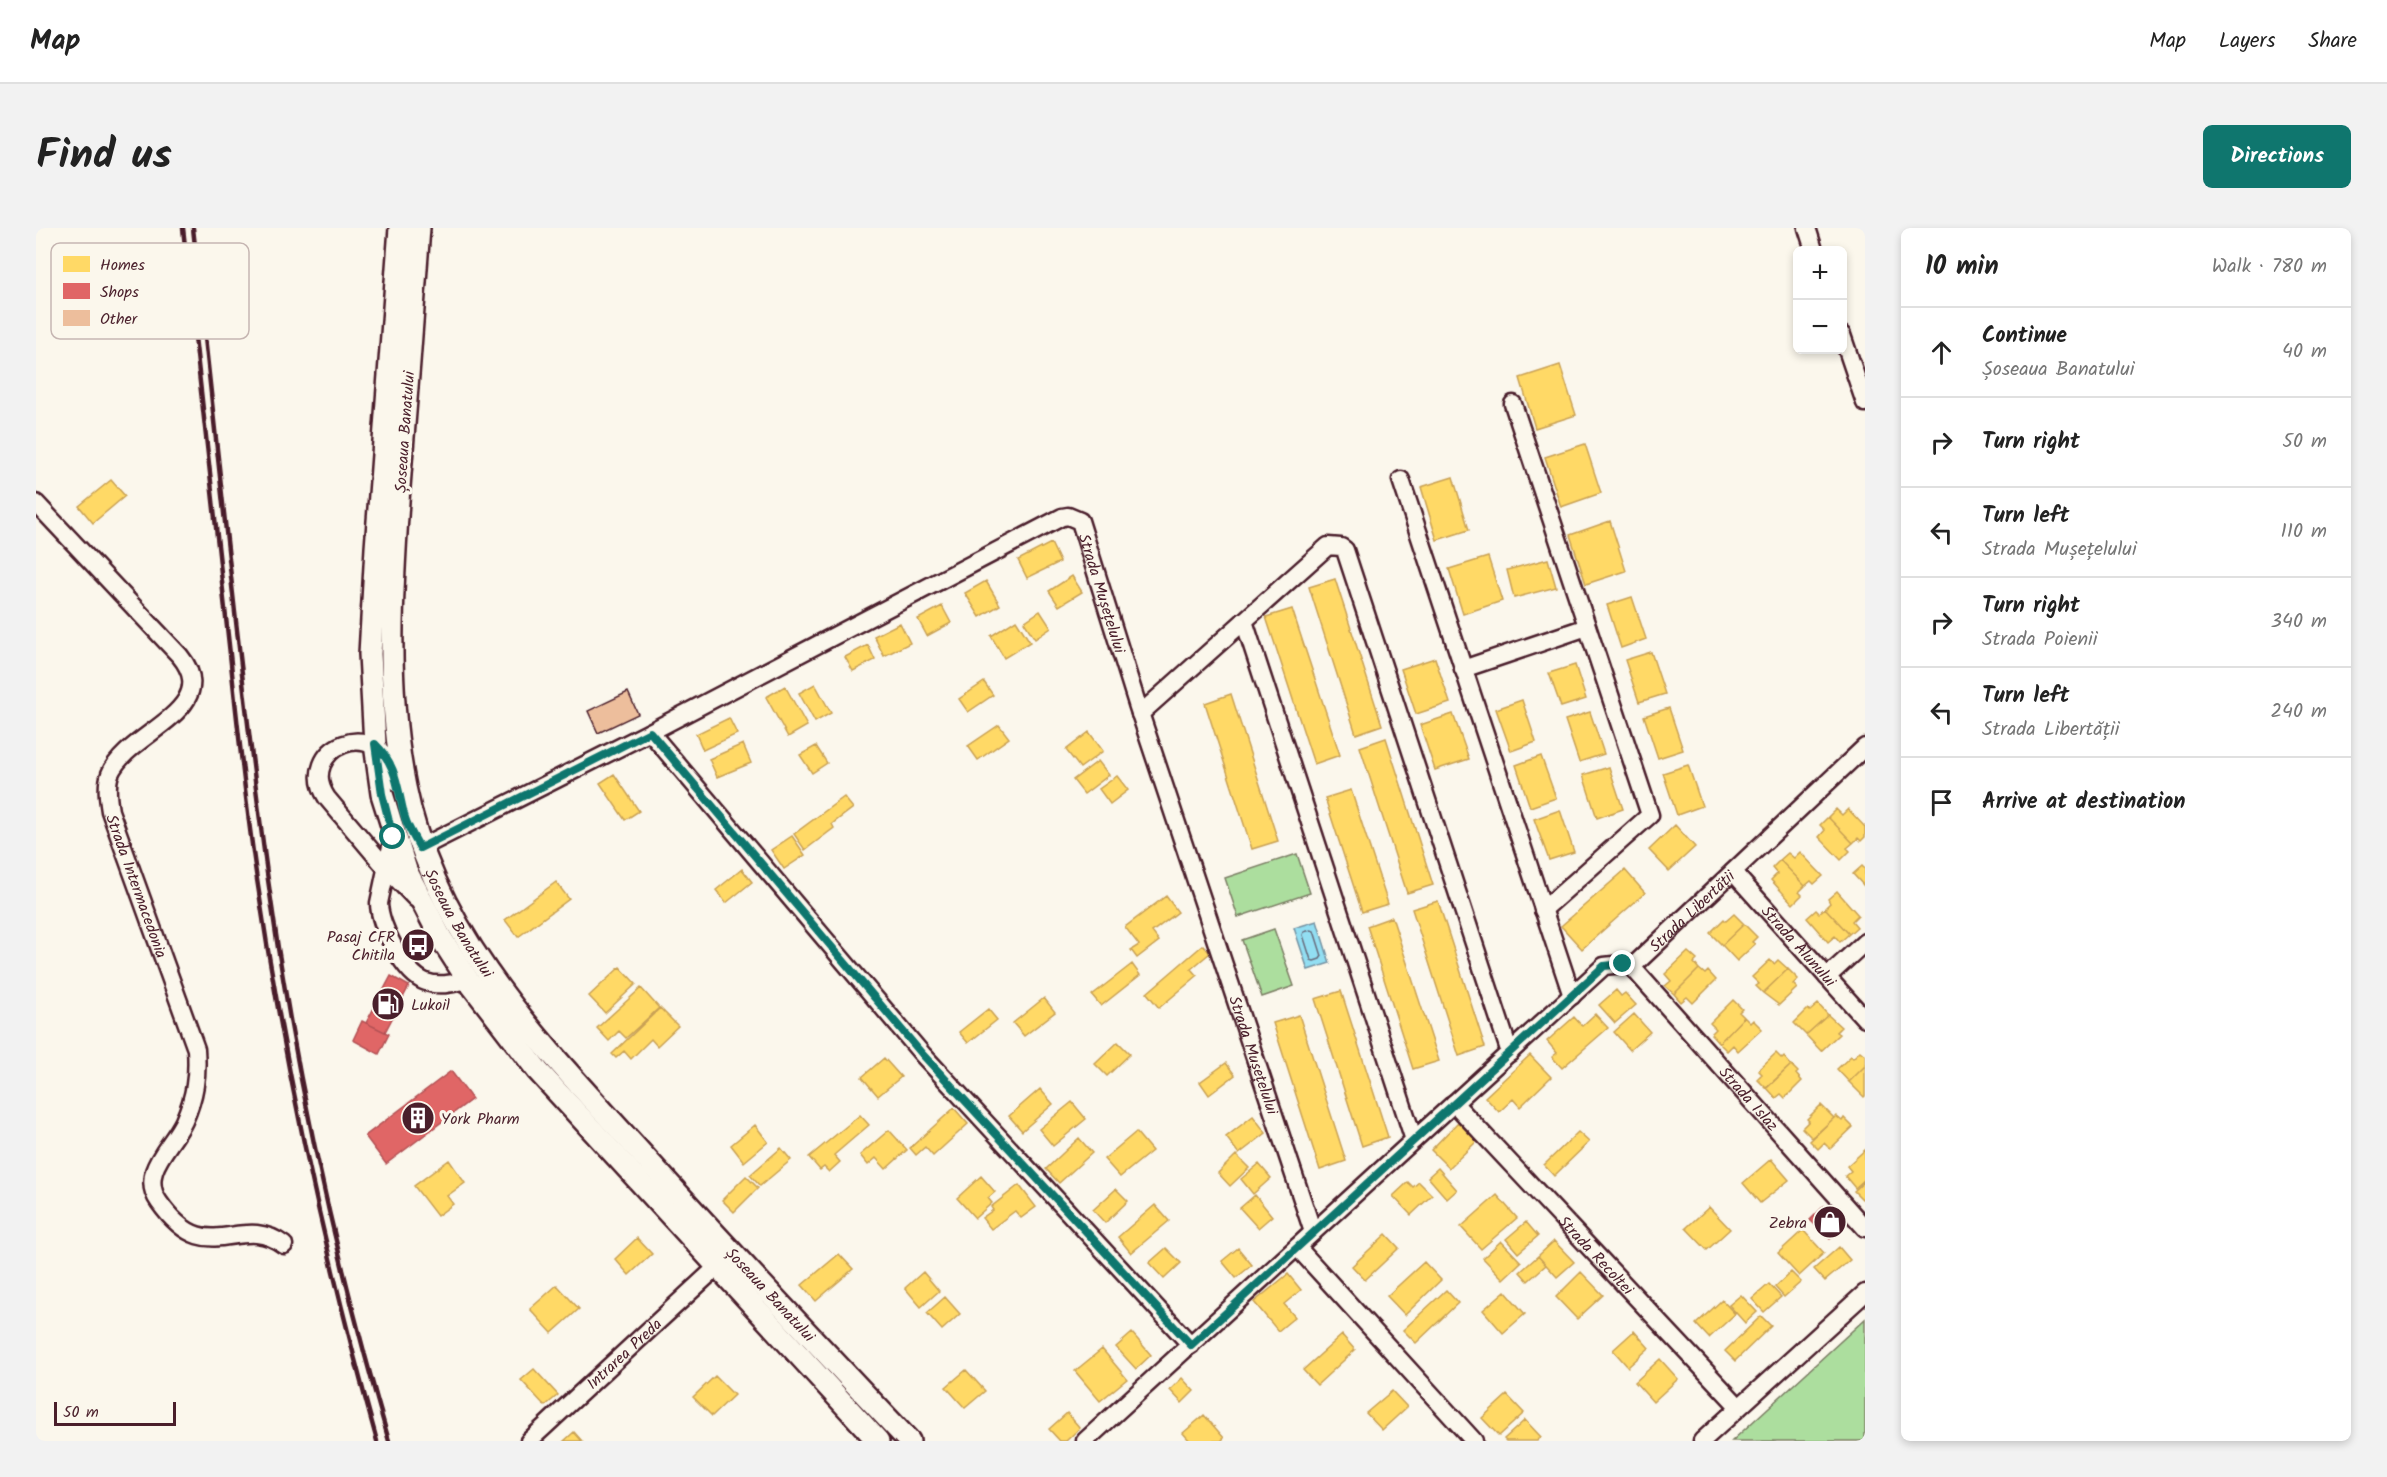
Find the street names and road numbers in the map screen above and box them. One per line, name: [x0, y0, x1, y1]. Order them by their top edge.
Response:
street label: Șoseaua Banatului: [389, 369, 422, 494]
street label: Strada Mușețelului: [1071, 531, 1132, 658]
street label: Strada Intermacedonia: [98, 811, 173, 962]
street label: Strada Libertății: [1644, 864, 1742, 959]
street label: Șoseaua Banatului: [417, 865, 500, 984]
street label: Strada Alunului: [1754, 900, 1842, 994]
street label: Strada Mușețelului: [1221, 993, 1284, 1119]
street label: Strada Islaz: [1712, 1061, 1784, 1137]
street label: Strada Recoltei: [1551, 1210, 1640, 1302]
street label: Șoseaua Banatului: [719, 1242, 821, 1349]
street label: Intrarea Preda: [581, 1313, 668, 1396]

